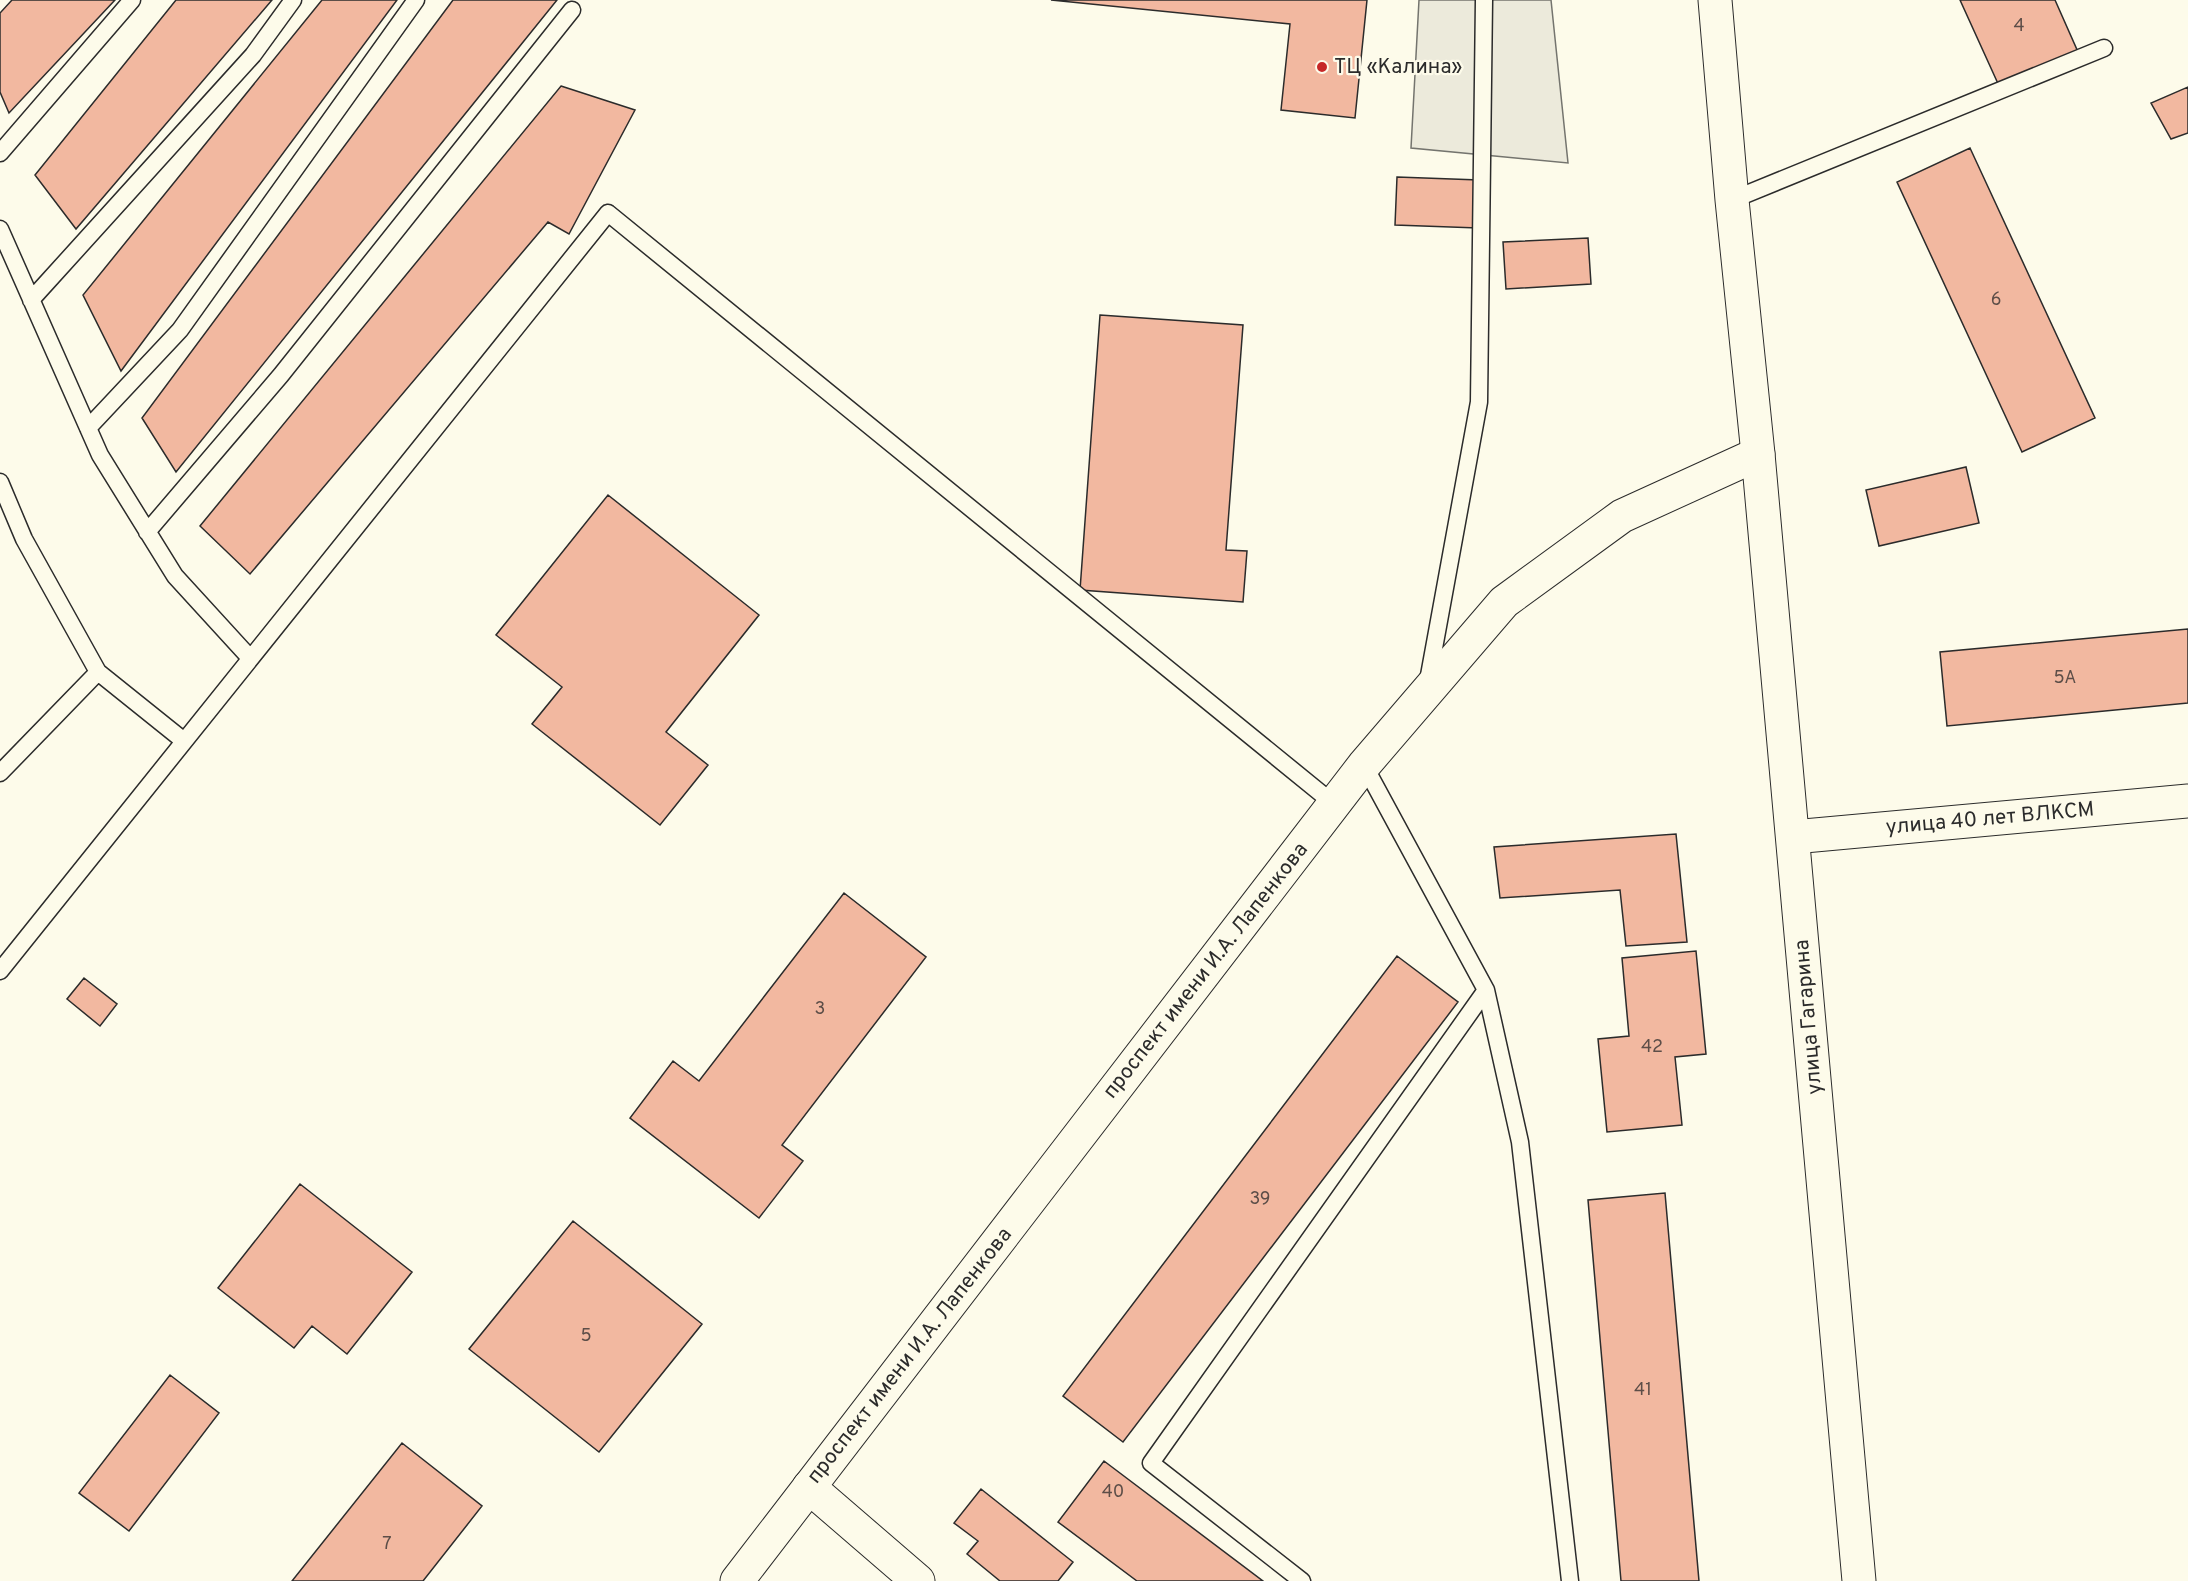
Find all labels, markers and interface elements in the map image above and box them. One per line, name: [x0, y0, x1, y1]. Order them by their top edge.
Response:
house number: 4: [2013, 15, 2025, 38]
place label: ТЦ «Калина»: [1334, 54, 1462, 81]
marker: ТЦ «Калина»: [1315, 60, 1329, 74]
house number: 6: [1991, 289, 2001, 312]
house number: 5А: [2053, 667, 2077, 690]
street label: улица 40 лет ВЛКСМ: [1885, 796, 2095, 842]
street label: проспект имени И.А. Лапенкова: [1098, 837, 1314, 1105]
street label: улица Гагарина: [1789, 938, 1829, 1096]
house number: 3: [815, 998, 825, 1021]
house number: 42: [1641, 1036, 1663, 1059]
house number: 39: [1249, 1188, 1271, 1211]
street label: проспект имени И.А. Лапенкова: [802, 1222, 1018, 1490]
house number: 5: [580, 1325, 592, 1348]
house number: 41: [1634, 1379, 1652, 1402]
house number: 40: [1102, 1481, 1124, 1504]
house number: 7: [382, 1533, 392, 1556]

